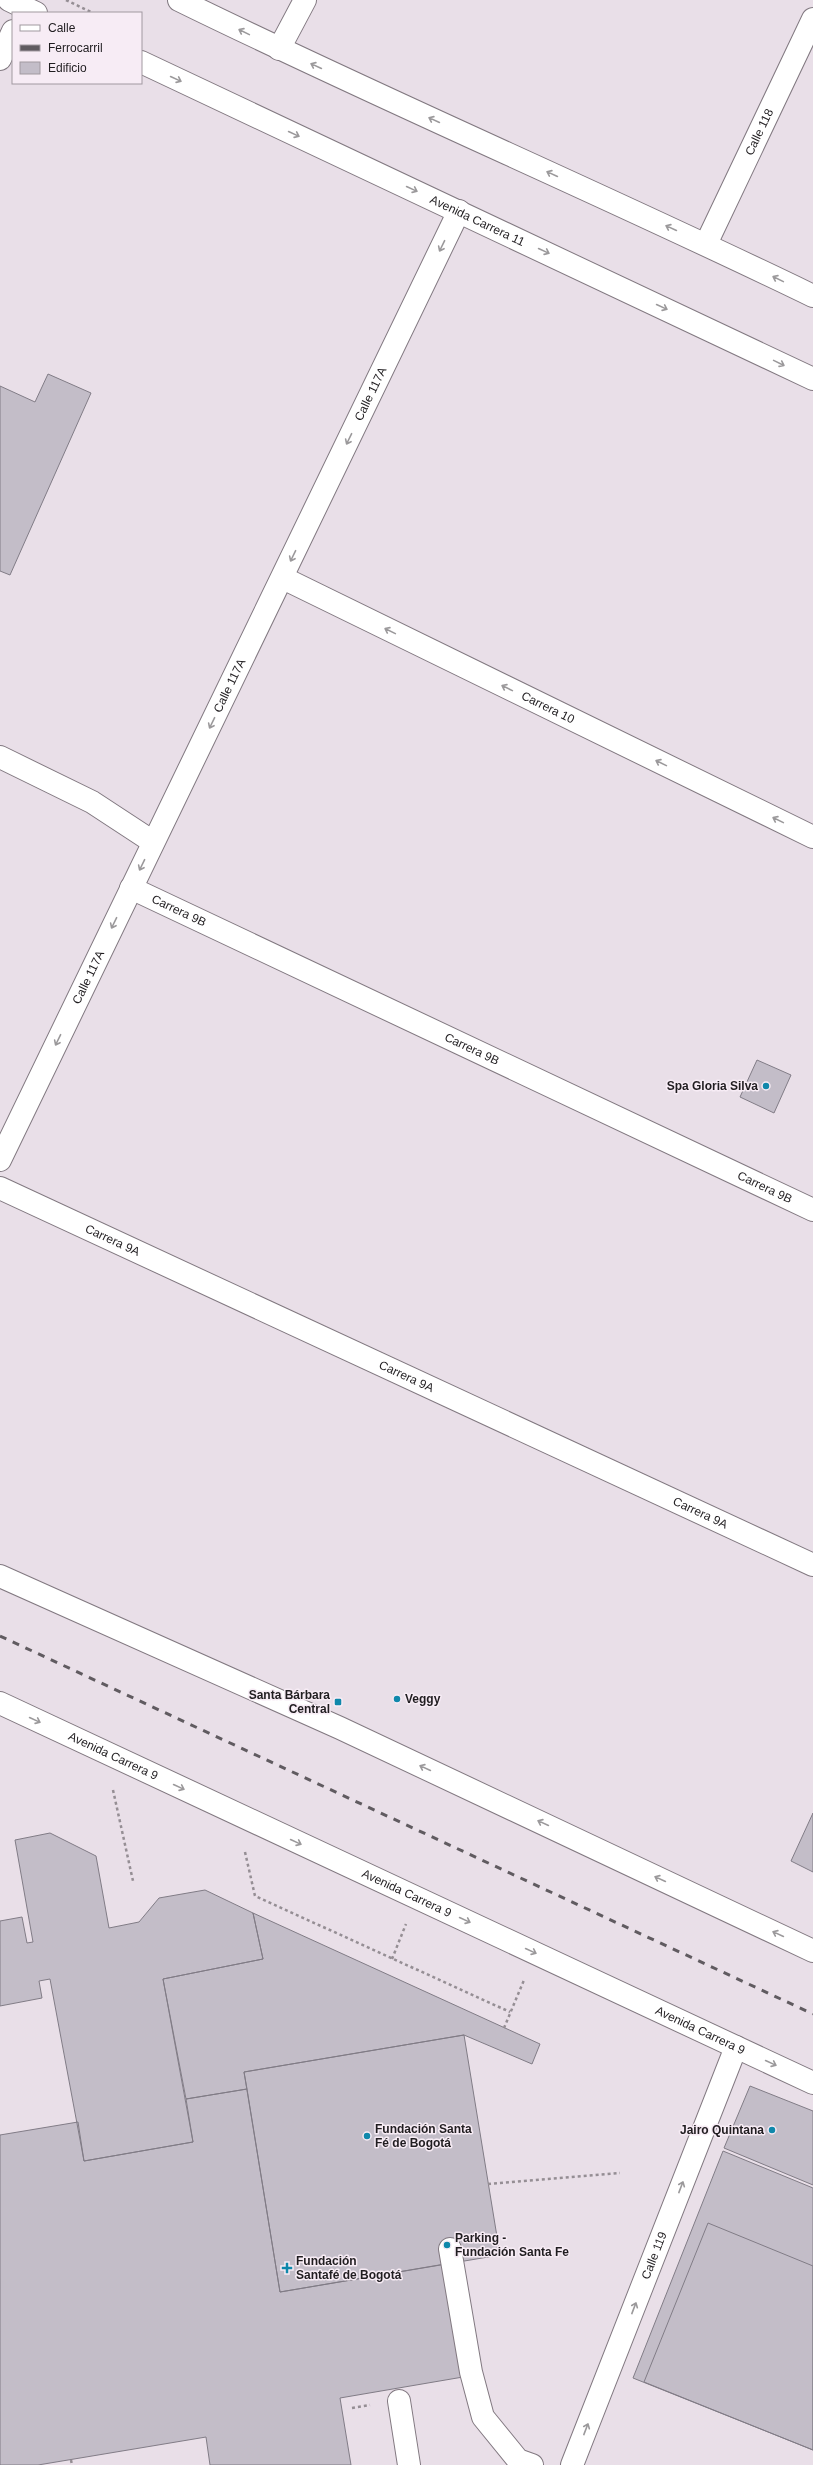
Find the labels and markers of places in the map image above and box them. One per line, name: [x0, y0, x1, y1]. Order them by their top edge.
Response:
place label: Spa Gloria Silva: [667, 1079, 758, 1093]
marker: Spa Gloria Silva: [761, 1081, 771, 1091]
place label: Santa Bárbara Central: [249, 1688, 330, 1716]
place label: Veggy: [405, 1692, 441, 1706]
marker: Veggy: [392, 1694, 402, 1704]
marker: Santa Bárbara Central: [333, 1697, 343, 1707]
place label: Fundación Santa Fé de Bogotá: [375, 2122, 472, 2150]
place label: Jairo Quintana: [680, 2123, 764, 2137]
marker: Jairo Quintana: [767, 2125, 777, 2135]
marker: Fundación Santa Fé de Bogotá: [362, 2131, 372, 2141]
place label: Parking - Fundación Santa Fe: [455, 2231, 569, 2259]
marker: Parking - Fundación Santa Fe: [442, 2240, 452, 2250]
place label: Fundación Santafé de Bogotá: [296, 2254, 402, 2282]
marker: Fundación Santafé de Bogotá: [281, 2262, 293, 2274]

